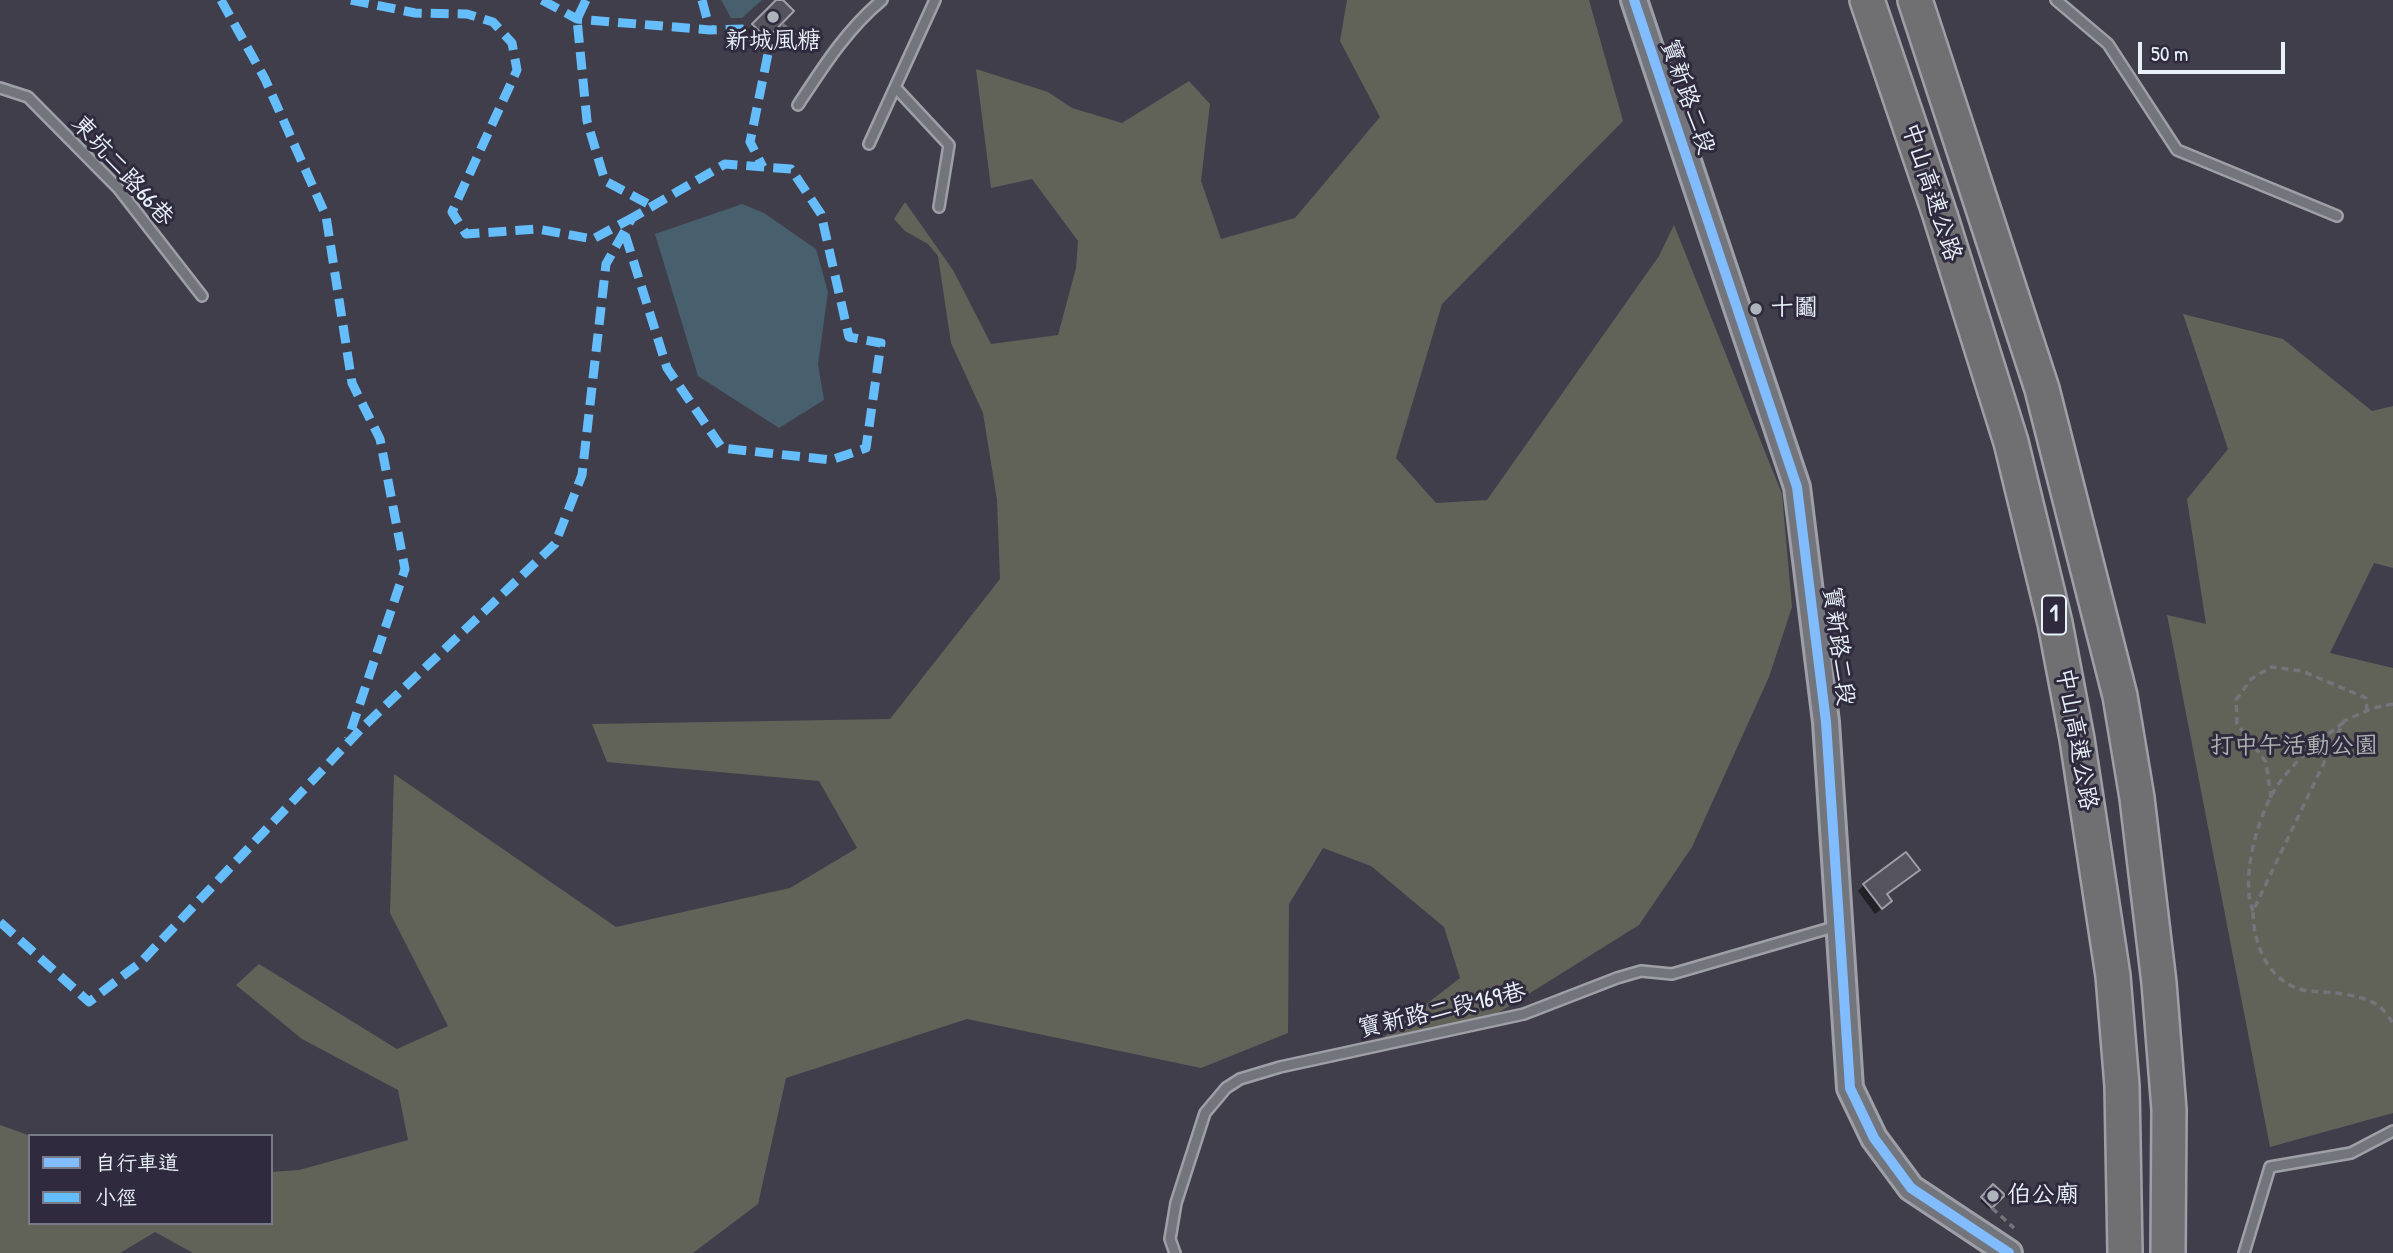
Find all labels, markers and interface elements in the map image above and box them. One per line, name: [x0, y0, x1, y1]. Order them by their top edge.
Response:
marker: 新城風糖: [765, 9, 781, 25]
place label: 新城風糖: [725, 28, 821, 56]
scale bar: [2141, 28, 2288, 72]
street label: 寶新路二段: [1654, 36, 1720, 158]
text: 50 m: [2151, 39, 2188, 68]
street label: 東坑二路66巷: [65, 110, 179, 232]
street label: 中山高速公路: [1895, 119, 1967, 265]
place label: 十鬮: [1770, 295, 1818, 323]
marker: 十鬮: [1748, 301, 1764, 317]
street label: 寶新路二段: [1816, 585, 1860, 707]
road number: 1: [2042, 596, 2066, 635]
street label: 中山高速公路: [2049, 666, 2103, 812]
park label: 打中午活動公園: [2210, 733, 2378, 761]
street label: 寶新路二段169巷: [1355, 978, 1529, 1044]
legend: [28, 1134, 273, 1225]
text: 自行車道: [95, 1148, 179, 1177]
place label: 伯公廟: [2007, 1182, 2079, 1210]
text: 小徑: [95, 1183, 137, 1212]
marker: 伯公廟: [1985, 1188, 2001, 1204]

